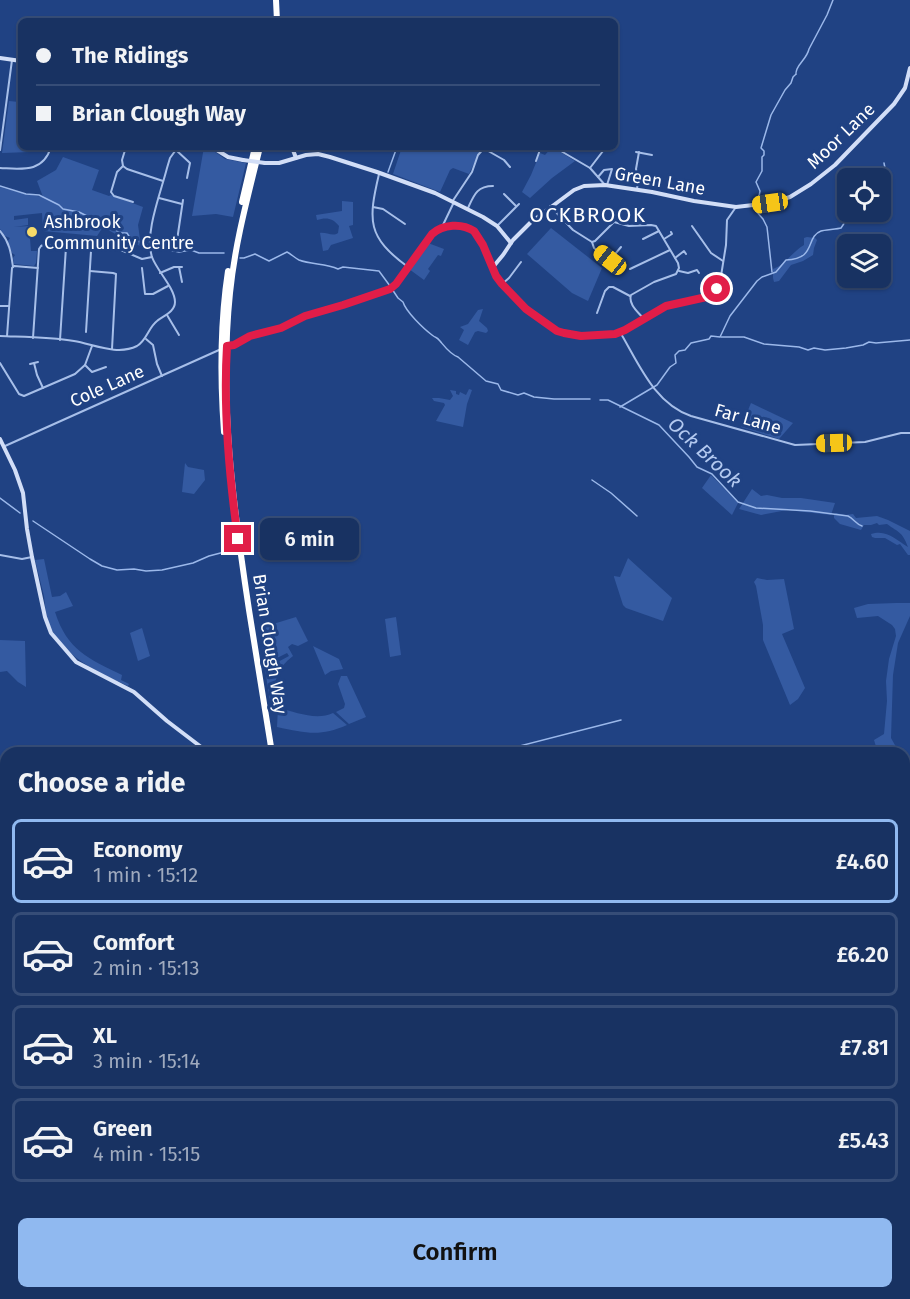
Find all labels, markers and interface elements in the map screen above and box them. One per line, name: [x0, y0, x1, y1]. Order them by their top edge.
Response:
text: The Ridings: [72, 42, 188, 69]
street label: Moor Lane: [803, 98, 879, 174]
text: Brian Clough Way: [72, 100, 246, 127]
street label: Green Lane: [613, 162, 707, 200]
map controls: [837, 168, 891, 288]
button: locate: [837, 168, 891, 222]
car: [751, 192, 789, 214]
district label: OCKBROOK: [529, 202, 647, 228]
place label: Ashbrook Community Centre: [44, 211, 194, 254]
marker: Ashbrook Community Centre: [25, 225, 39, 239]
button: layers: [837, 234, 891, 288]
car: [590, 242, 630, 278]
route start: [703, 275, 730, 302]
street label: Cole Lane: [66, 360, 148, 412]
street label: Far Lane: [712, 399, 784, 439]
water label: Ock Brook: [663, 412, 747, 492]
car: [816, 433, 852, 453]
callout: 6 min: [259, 518, 358, 560]
route end: [224, 525, 251, 552]
text: 6 min: [284, 527, 335, 551]
street label: Brian Clough Way: [248, 572, 292, 716]
text: Choose a ride: [18, 767, 185, 799]
icon: car: [21, 834, 75, 888]
text: Economy: [93, 836, 182, 863]
text: £4.60: [836, 848, 889, 875]
text: 1 min · 15:12: [93, 863, 198, 887]
icon: car: [21, 927, 75, 981]
text: Comfort: [93, 929, 174, 956]
text: £6.20: [836, 941, 889, 968]
text: 2 min · 15:13: [93, 956, 199, 980]
icon: car: [21, 1020, 75, 1074]
text: XL: [93, 1022, 117, 1049]
text: £7.81: [840, 1034, 889, 1061]
text: 3 min · 15:14: [93, 1049, 200, 1073]
icon: car: [21, 1113, 75, 1167]
text: Green: [93, 1115, 152, 1142]
text: £5.43: [838, 1127, 889, 1154]
text: 4 min · 15:15: [93, 1142, 200, 1166]
button: Confirm: [18, 1218, 892, 1287]

